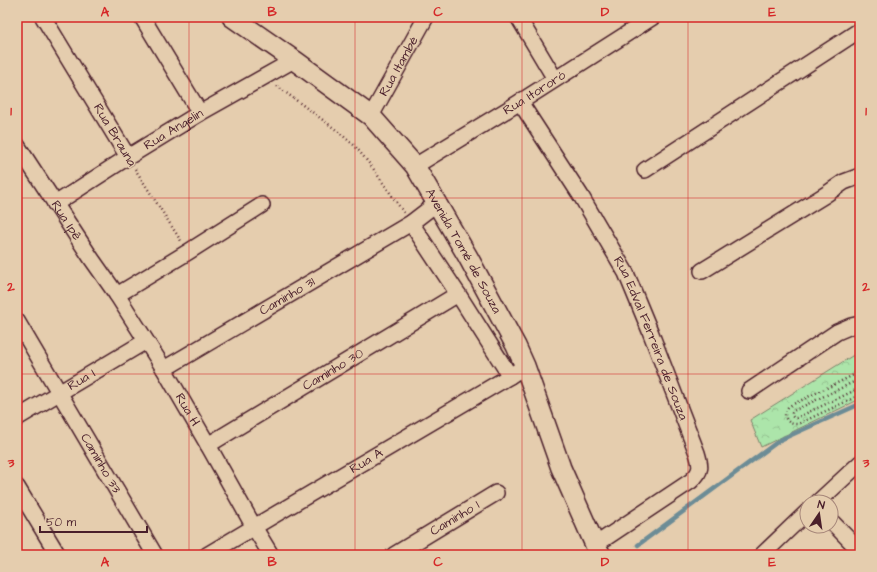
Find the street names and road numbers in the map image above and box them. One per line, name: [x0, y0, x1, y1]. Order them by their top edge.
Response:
street label: Rua Itambé: [375, 33, 423, 99]
street label: Rua Itororó: [499, 66, 570, 119]
street label: Rua Brauna: [89, 100, 141, 170]
street label: Rua Angelin: [140, 104, 207, 154]
street label: Avenida Tomé de Souza: [421, 185, 506, 317]
street label: Rua Ipê: [47, 197, 86, 244]
street label: Rua Edval Ferreira de Souza: [609, 253, 693, 423]
street label: Caminho 31: [256, 273, 319, 320]
street label: Caminho 30: [299, 344, 367, 395]
street label: Rua I: [64, 364, 99, 395]
street label: Rua H: [171, 390, 204, 430]
street label: Caminho 33: [76, 430, 126, 497]
street label: Rua A: [346, 444, 387, 478]
street label: Caminho 1: [426, 496, 483, 540]

